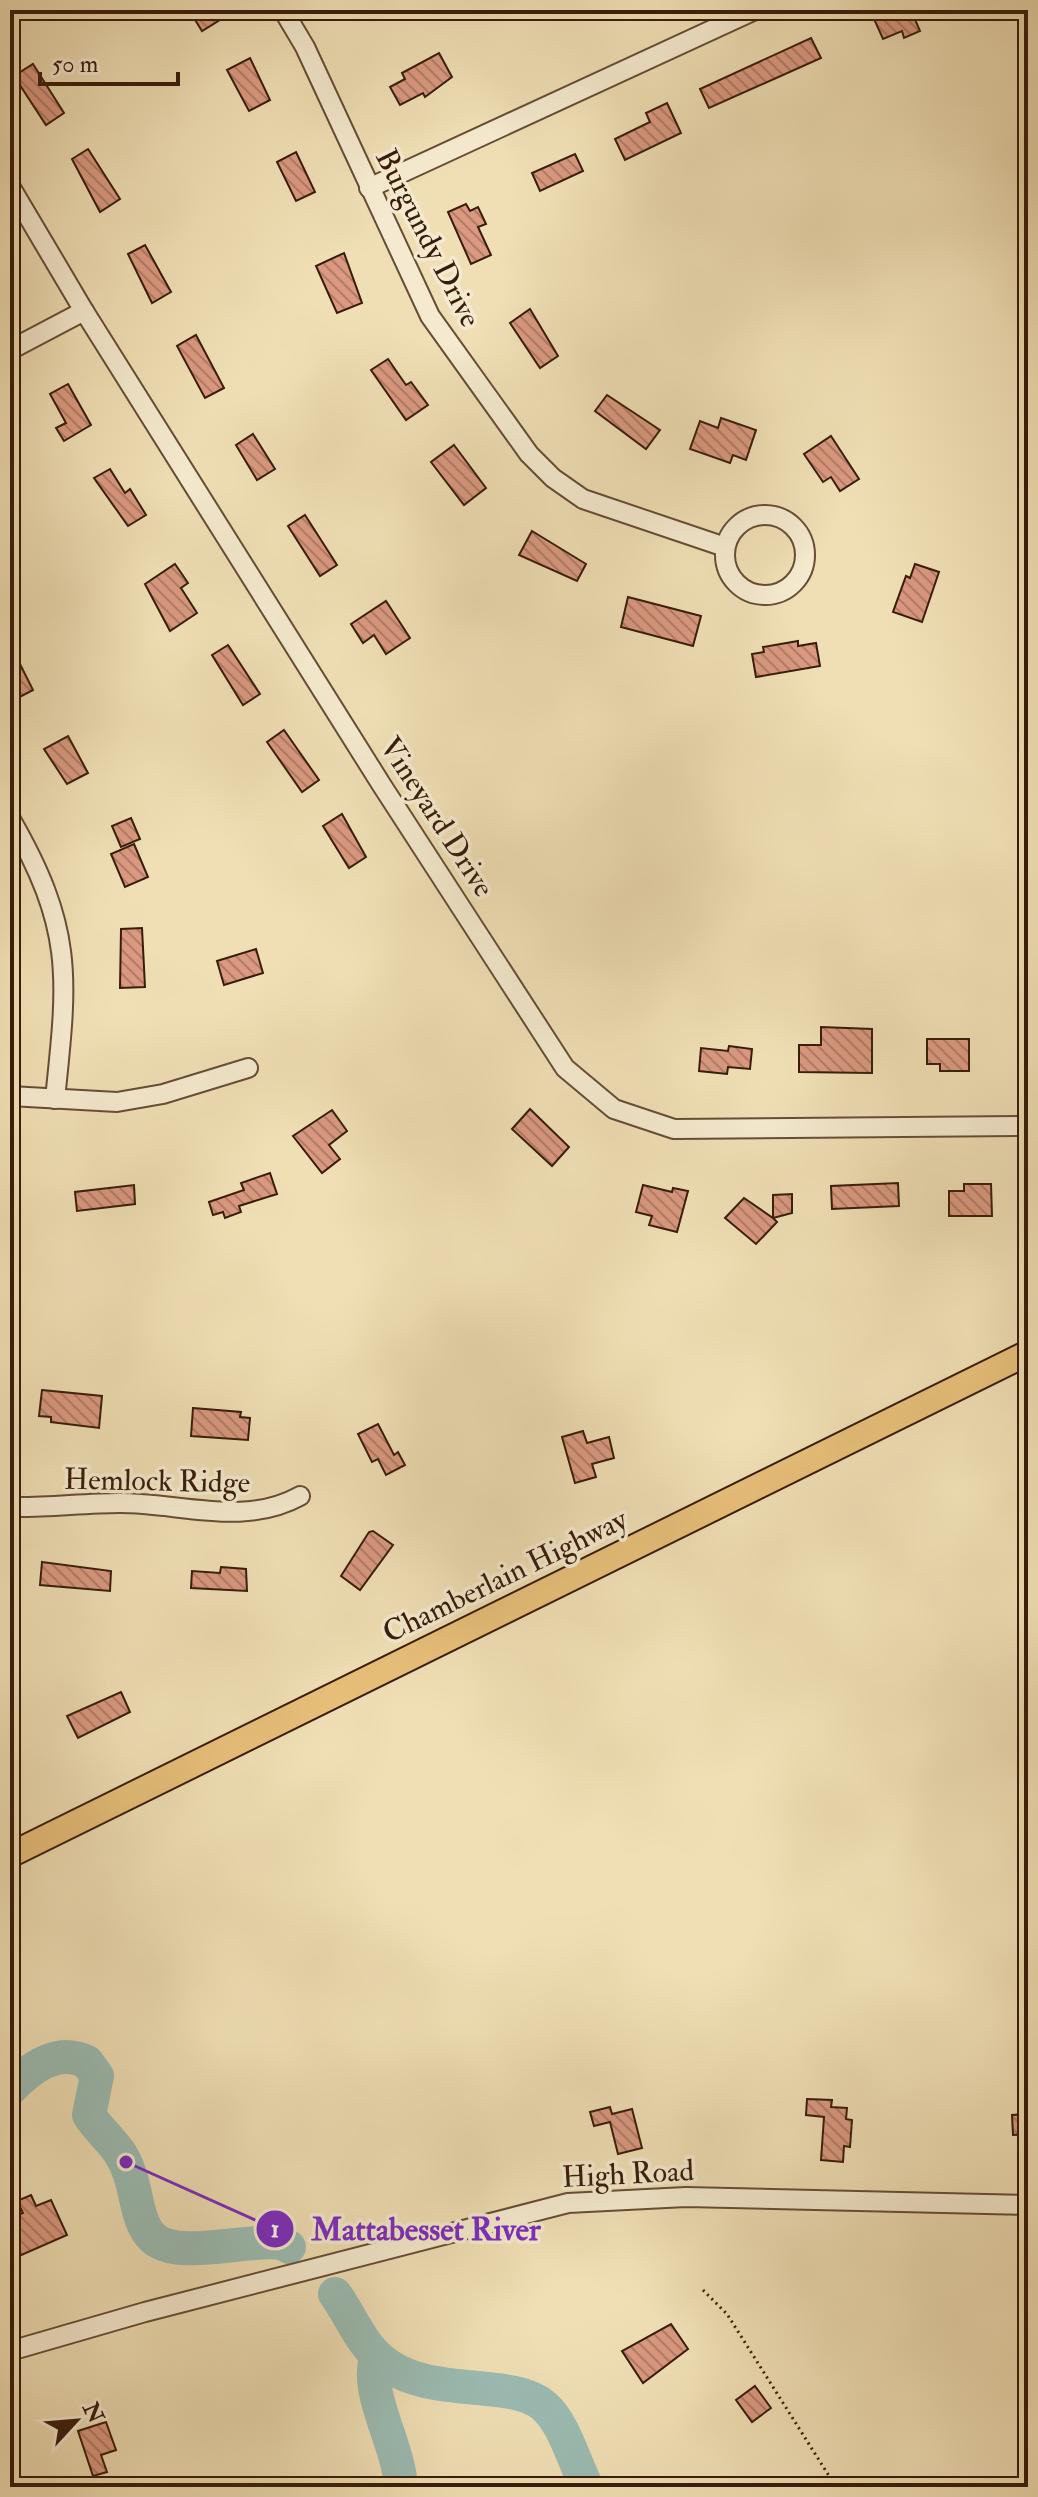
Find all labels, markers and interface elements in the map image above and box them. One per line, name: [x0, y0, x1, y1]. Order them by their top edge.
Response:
scale bar: [40, 36, 178, 86]
text: 50 m: [52, 49, 99, 80]
street label: Burgundy Drive: [367, 143, 489, 333]
street label: Vineyard Drive: [372, 730, 502, 904]
street label: Hemlock Ridge: [64, 1461, 250, 1501]
street label: Chamberlain Highway: [377, 1500, 634, 1651]
street label: High Road: [561, 2152, 695, 2196]
callout: Mattabesset River: [255, 2201, 557, 2257]
text: Mattabesset River: [310, 2210, 542, 2250]
text: 1: [271, 2214, 279, 2245]
north arrow: [36, 2381, 116, 2461]
text: N: [76, 2397, 110, 2428]

